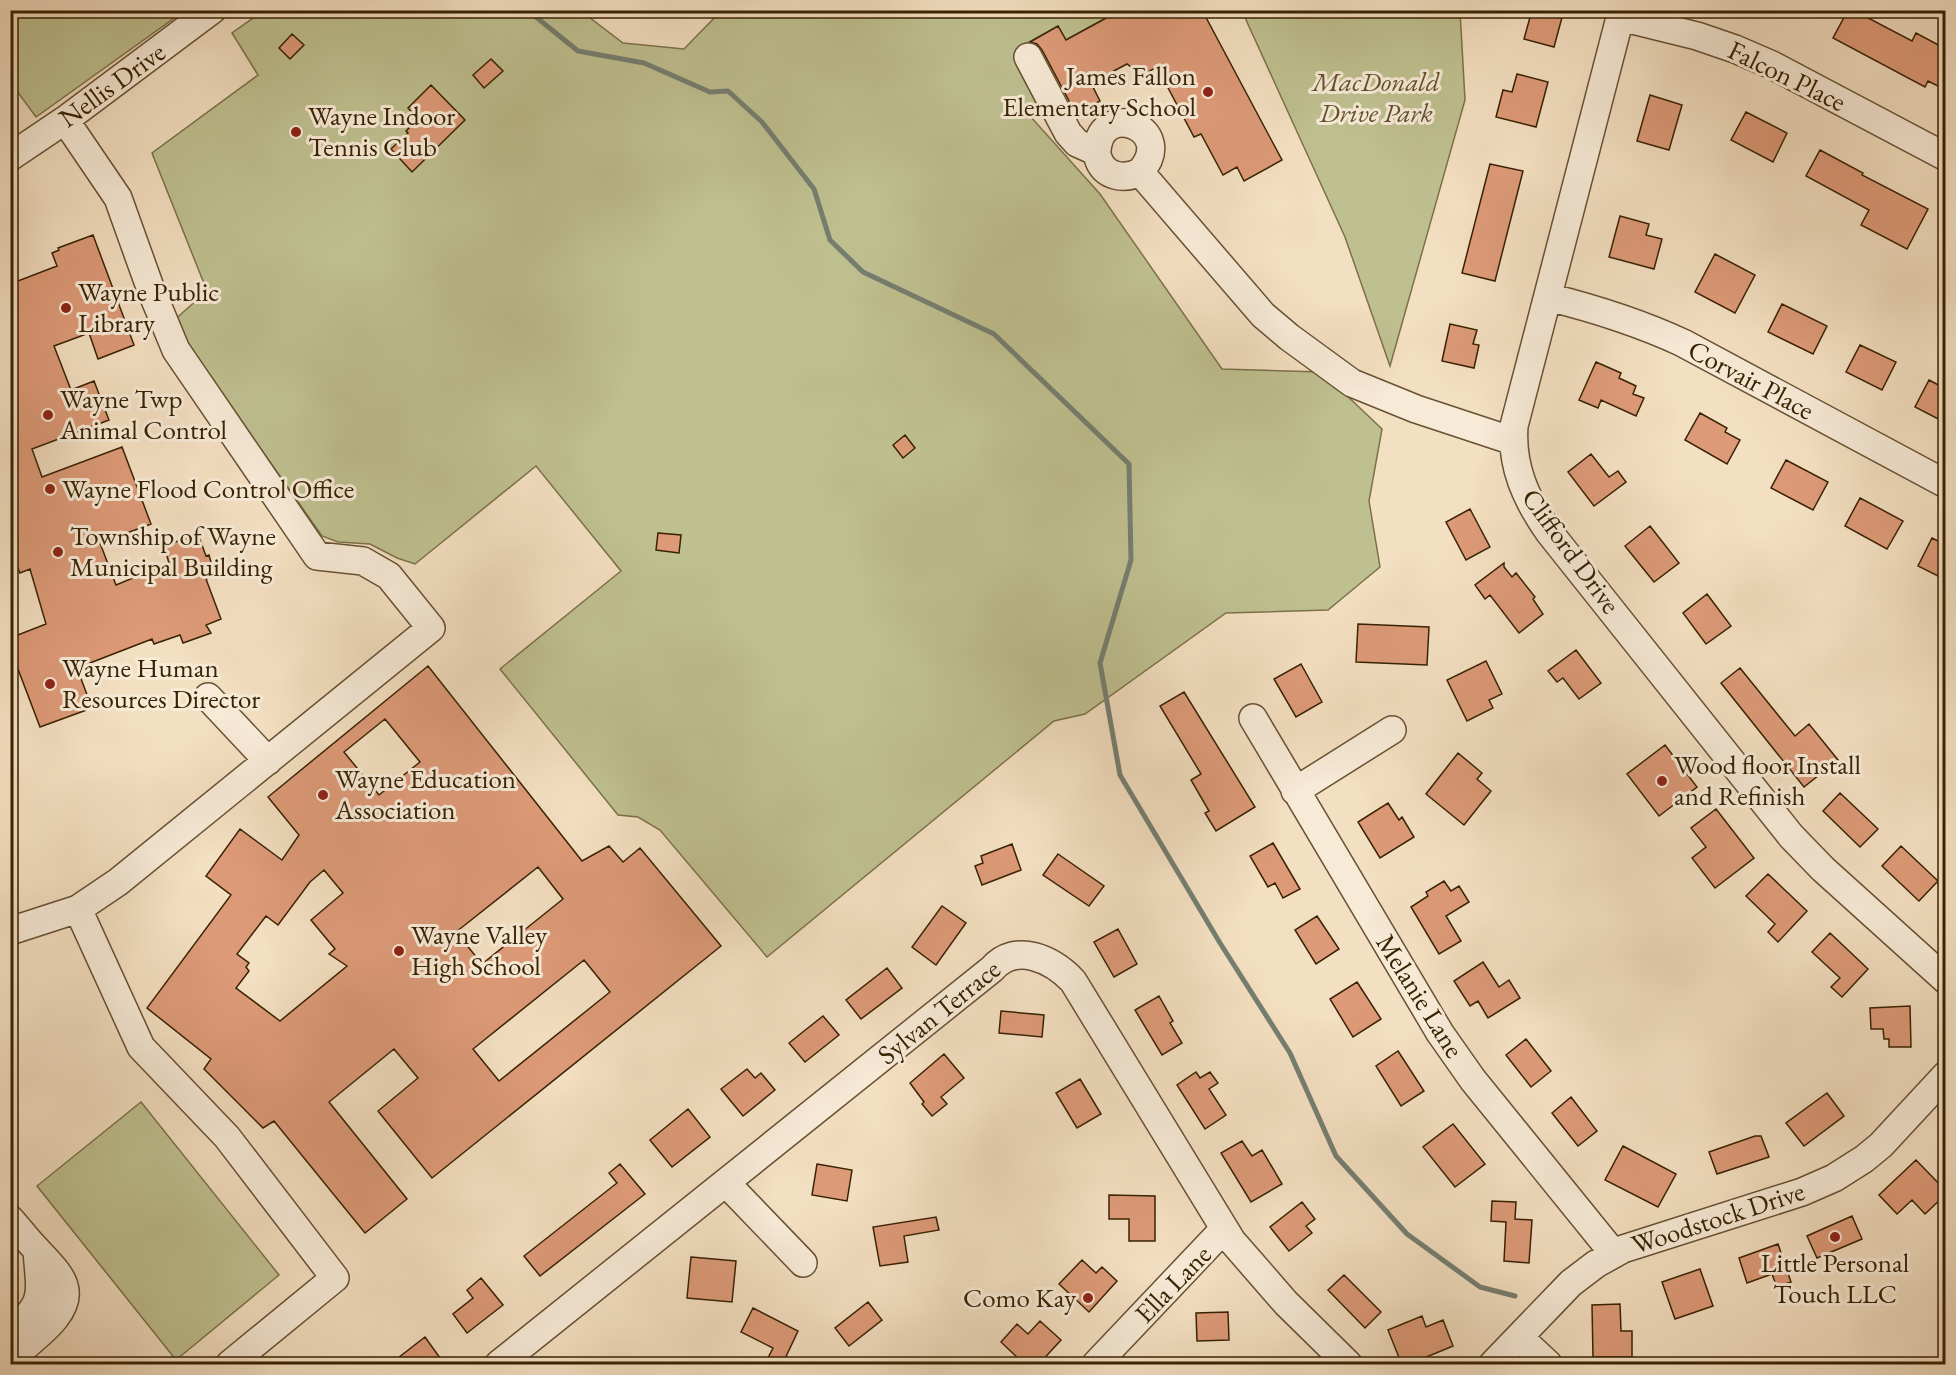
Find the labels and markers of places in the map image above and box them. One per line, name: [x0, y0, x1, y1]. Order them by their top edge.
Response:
place label: James Fallon Elementary School: [1002, 58, 1196, 124]
marker: James Fallon Elementary School: [1201, 85, 1215, 99]
place label: Wayne Indoor Tennis Club: [308, 98, 455, 164]
marker: Wayne Indoor Tennis Club: [289, 125, 303, 139]
place label: Wayne Public Library: [78, 274, 219, 340]
marker: Wayne Public Library: [59, 301, 73, 315]
place label: Wayne Twp Animal Control: [59, 381, 227, 447]
marker: Wayne Twp Animal Control: [41, 408, 55, 422]
place label: Wayne Flood Control Office: [62, 471, 354, 506]
marker: Wayne Flood Control Office: [43, 482, 57, 496]
place label: Township of Wayne Municipal Building: [70, 518, 276, 584]
marker: Township of Wayne Municipal Building: [51, 545, 65, 559]
place label: Wayne Human Resources Director: [62, 650, 260, 716]
marker: Wayne Human Resources Director: [43, 677, 57, 691]
place label: Wood floor Install and Refinish: [1674, 747, 1861, 813]
place label: Wayne Education Association: [334, 761, 516, 827]
marker: Wood floor Install and Refinish: [1655, 774, 1669, 788]
marker: Wayne Education Association: [316, 788, 330, 802]
place label: Wayne Valley High School: [411, 917, 547, 983]
marker: Wayne Valley High School: [392, 944, 406, 958]
marker: Little Personal Touch LLC: [1828, 1230, 1842, 1244]
place label: Little Personal Touch LLC: [1761, 1245, 1909, 1311]
place label: Como Kay: [963, 1280, 1076, 1315]
marker: Como Kay: [1081, 1291, 1095, 1305]

